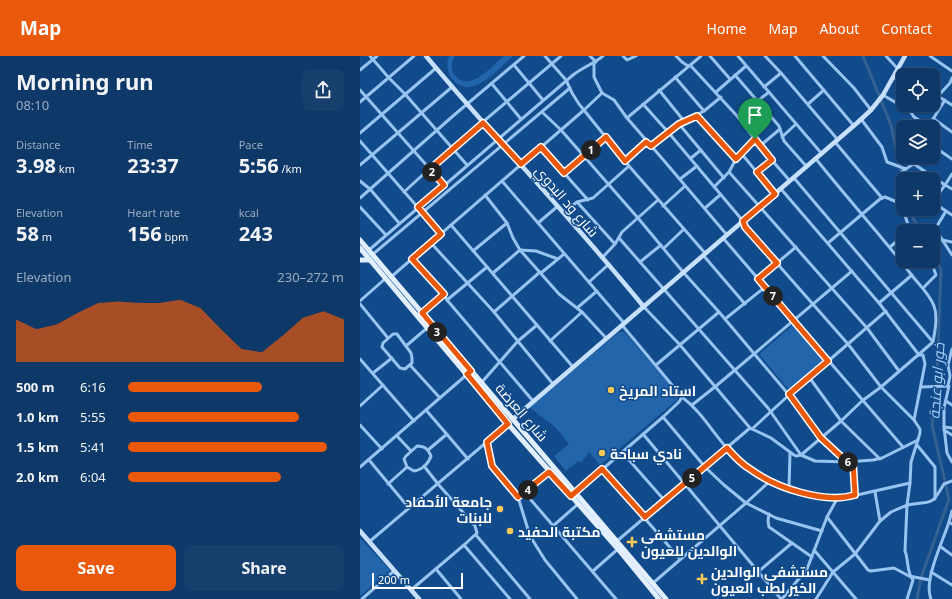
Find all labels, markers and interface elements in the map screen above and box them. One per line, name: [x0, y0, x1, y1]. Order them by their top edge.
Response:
text: Map: [20, 15, 61, 41]
text: Home: [707, 19, 746, 38]
text: Map: [768, 19, 798, 38]
text: About: [820, 19, 859, 38]
text: Contact: [881, 19, 932, 38]
text: Morning run: [16, 66, 154, 96]
map controls: [896, 68, 940, 268]
button: locate: [896, 68, 940, 112]
button: share: [302, 69, 344, 111]
text: 08:10: [16, 96, 49, 114]
pin: [738, 98, 772, 139]
icon: arrive: [744, 104, 766, 126]
button: layers: [896, 120, 940, 164]
text: Distance: [16, 137, 61, 152]
text: Time: [127, 137, 153, 152]
text: Pace: [239, 137, 263, 152]
pin: 1: [581, 140, 601, 160]
text: 1: [588, 142, 594, 157]
text: 3.98: [16, 152, 56, 179]
text: 23:37: [127, 152, 179, 179]
text: 5:56: [239, 152, 279, 179]
text: km: [56, 161, 75, 176]
text: /km: [279, 161, 302, 176]
street label: شارع ود البدوي: [529, 161, 603, 242]
pin: 2: [422, 162, 442, 182]
text: 2: [429, 164, 435, 179]
button: +: [896, 172, 940, 216]
text: Elevation: [16, 205, 63, 220]
text: Heart rate: [127, 205, 180, 220]
text: kcal: [239, 205, 259, 220]
text: 58: [16, 220, 39, 247]
text: 156: [127, 220, 162, 247]
text: 243: [239, 220, 273, 247]
button: −: [896, 224, 940, 268]
text: m: [39, 229, 52, 244]
text: bpm: [162, 229, 188, 244]
text: Elevation: [16, 268, 72, 286]
text: 230–272 m: [277, 268, 344, 286]
pin: 7: [763, 286, 783, 306]
text: 7: [770, 288, 776, 303]
pin: 3: [427, 322, 447, 342]
text: 3: [434, 324, 440, 339]
water label: خور ابو عنجة: [923, 342, 949, 420]
text: 500 m: [16, 378, 54, 396]
text: 6:16: [80, 378, 106, 396]
street label: شارع العرضة: [492, 379, 552, 445]
place label: استاد المريخ: [619, 381, 696, 401]
marker: استاد المريخ: [606, 385, 616, 395]
text: 1.0 km: [16, 408, 59, 426]
text: 5:55: [80, 408, 106, 426]
text: 1.5 km: [16, 438, 59, 456]
text: 5:41: [80, 438, 106, 456]
place label: نادي سباحة: [610, 444, 682, 465]
marker: نادي سباحة: [597, 448, 607, 458]
pin: 6: [838, 452, 858, 472]
text: 6: [845, 454, 851, 469]
text: 2.0 km: [16, 468, 59, 486]
text: 6:04: [80, 468, 106, 486]
pin: 5: [682, 468, 702, 488]
text: 5: [689, 470, 695, 485]
pin: 4: [518, 480, 538, 500]
text: 4: [525, 482, 531, 497]
place label: جامعة الأحفاد للبنات: [405, 492, 492, 527]
marker: جامعة الأحفاد للبنات: [495, 504, 505, 514]
place label: مكتبة الحفيد: [518, 522, 600, 541]
place label: مستشفى الوالدين للعيون: [641, 525, 737, 560]
marker: مكتبة الحفيد: [505, 526, 515, 536]
marker: مستشفى الوالدين للعيون: [626, 536, 638, 548]
button: Save: [16, 545, 176, 591]
button: Share: [184, 545, 344, 591]
place label: مستشفى الوالدين الخير لطب العيون: [711, 562, 828, 597]
scale bar: [372, 571, 463, 590]
text: 200 m: [378, 572, 410, 587]
marker: مستشفى الوالدين الخير لطب العيون: [696, 573, 708, 585]

